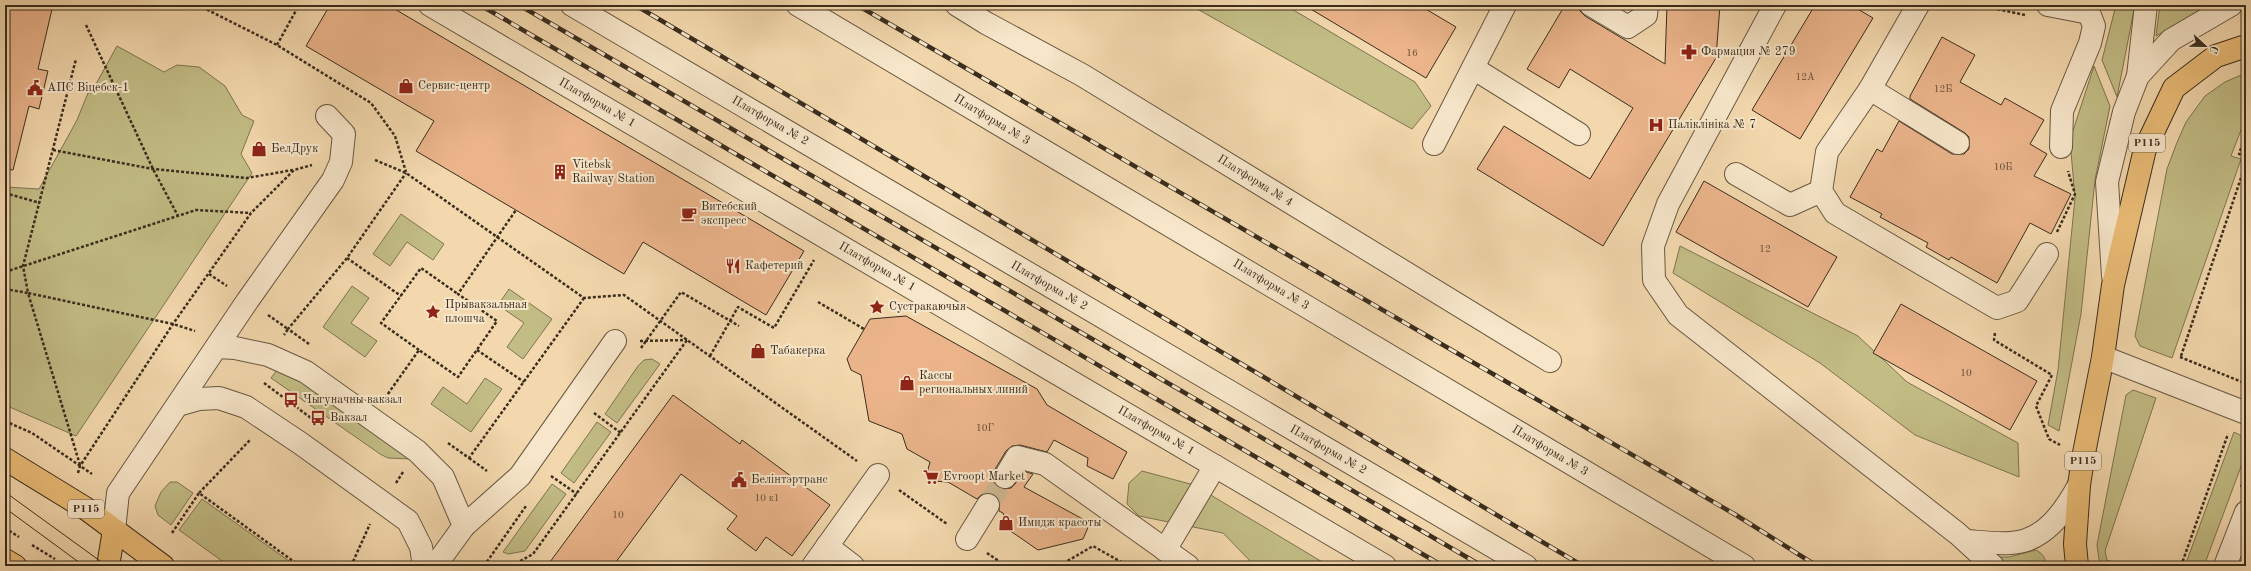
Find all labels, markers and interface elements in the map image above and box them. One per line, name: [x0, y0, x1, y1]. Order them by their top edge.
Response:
north arrow: [2185, 26, 2225, 66]
pharmacy icon: Фармация № 279: [1680, 43, 1698, 61]
text: С: [2206, 44, 2219, 55]
place label: Фармация № 279: [1701, 46, 1796, 58]
house number: 16: [1406, 48, 1418, 58]
house number: 12А: [1795, 72, 1815, 82]
street label: Платформа № 1: [557, 76, 637, 130]
shop icon: Сервис-центр: [397, 77, 415, 95]
public building icon: АПС Віцебск-1: [26, 79, 44, 97]
place label: Сервис-центр: [418, 80, 490, 92]
place label: АПС Віцебск-1: [47, 81, 129, 94]
house number: 12Б: [1934, 84, 1952, 94]
street label: Платформа № 3: [952, 93, 1032, 147]
street label: Платформа № 2: [730, 94, 810, 148]
hospital icon: Паліклініка № 7: [1647, 116, 1665, 134]
place label: Паліклініка № 7: [1668, 118, 1756, 131]
road number: Р115: [2129, 134, 2165, 152]
shop icon: БелДрук: [250, 140, 268, 158]
place label: БелДрук: [271, 143, 318, 155]
street label: Платформа № 4: [1215, 153, 1295, 209]
place label: Vitebsk Railway Station: [572, 159, 655, 185]
house number: 10Б: [1994, 162, 2012, 172]
building icon: Vitebsk Railway Station: [551, 163, 569, 181]
place label: Витебский экспресс: [701, 201, 757, 227]
cafe icon: Витебский экспресс: [680, 205, 698, 223]
street label: Платформа № 1: [837, 240, 917, 294]
house number: 12: [1759, 244, 1771, 254]
restaurant icon: Кафетерий: [724, 257, 742, 275]
street label: Платформа № 3: [1231, 258, 1311, 312]
street label: Платформа № 2: [1009, 259, 1089, 313]
place label: Кафетерий: [745, 260, 803, 272]
place icon: Сустракаючыя: [868, 298, 886, 316]
place label: Прывакзальная плошча: [445, 299, 527, 325]
place label: Сустракаючыя: [889, 301, 966, 313]
place icon: Прывакзальная плошча: [424, 303, 442, 321]
shop icon: Табакерка: [749, 342, 767, 360]
place label: Табакерка: [770, 345, 826, 357]
house number: 10: [1960, 368, 1972, 378]
place label: Кассы региональных линий: [919, 370, 1028, 396]
shop icon: Кассы региональных линий: [898, 374, 916, 392]
bus stop icon: Чыгуначны вакзал: [282, 391, 300, 409]
place label: Чыгуначны вакзал: [303, 394, 402, 406]
street label: Платформа № 1: [1116, 404, 1196, 458]
bus stop icon: Вакзал: [309, 409, 327, 427]
place label: Вакзал: [330, 412, 367, 424]
house number: 10Г: [976, 423, 994, 433]
street label: Платформа № 2: [1288, 423, 1368, 477]
street label: Платформа № 3: [1510, 424, 1590, 478]
road number: Р115: [2065, 452, 2101, 470]
supermarket icon: Evroopt Market: [922, 468, 940, 486]
public building icon: Белінтэртранс: [730, 471, 748, 489]
place label: Evroopt Market: [943, 471, 1025, 483]
place label: Белінтэртранс: [751, 473, 828, 486]
house number: 10 к1: [754, 493, 780, 503]
road number: Р115: [68, 500, 104, 518]
house number: 10: [612, 510, 624, 520]
shop icon: Имидж красоты: [997, 514, 1015, 532]
place label: Имидж красоты: [1018, 517, 1101, 529]

